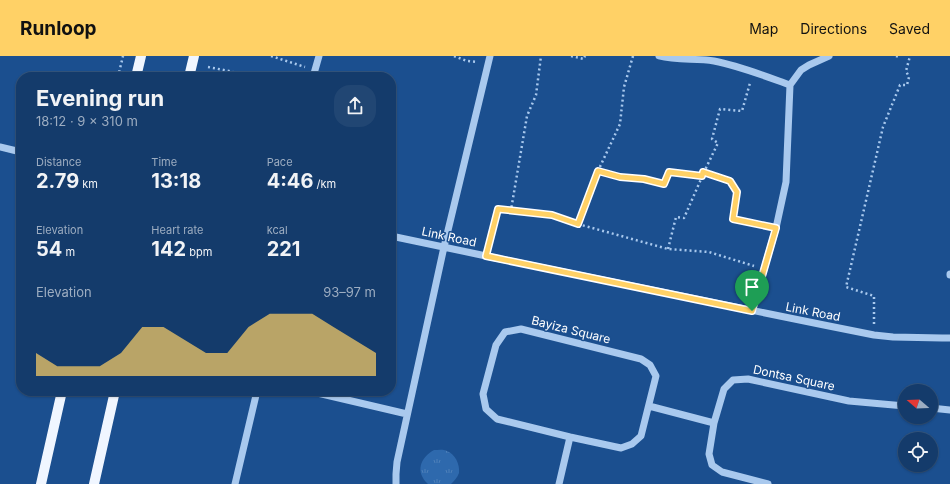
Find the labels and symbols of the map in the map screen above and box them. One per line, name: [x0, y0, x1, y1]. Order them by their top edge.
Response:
street label: Link Road: [420, 223, 478, 250]
pin: [735, 270, 769, 311]
street label: Link Road: [784, 299, 842, 324]
street label: Bayiza Square: [530, 312, 612, 347]
street label: Dontsa Square: [752, 362, 836, 394]
north arrow: [898, 384, 938, 424]

